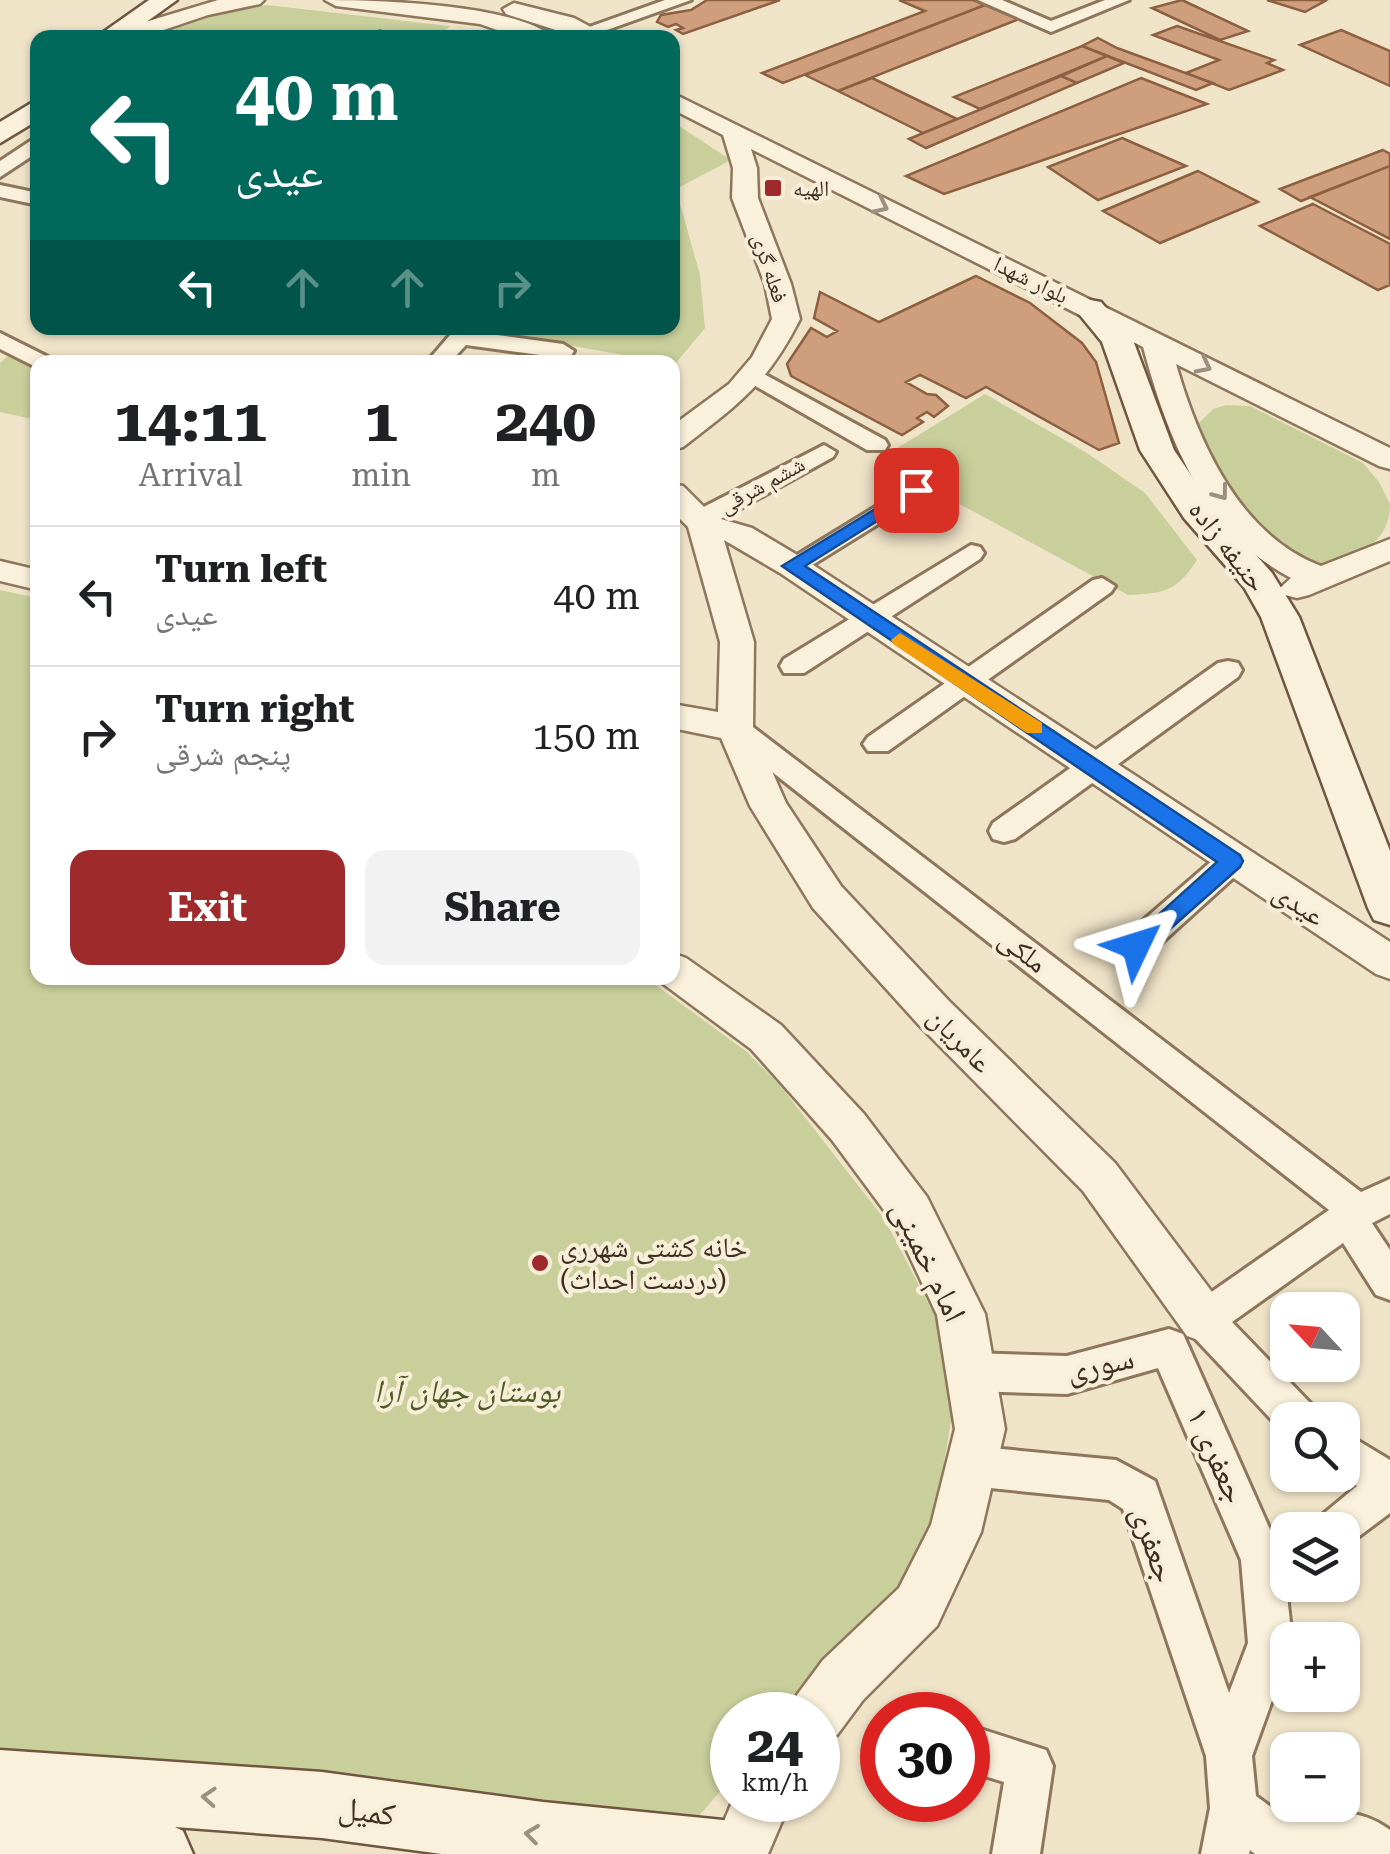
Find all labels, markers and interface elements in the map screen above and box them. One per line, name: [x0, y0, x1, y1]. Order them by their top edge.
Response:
text: 40 m: [235, 55, 399, 137]
icon: left: [70, 70, 200, 200]
text: عیدی: [235, 145, 323, 198]
place label: الهیه: [793, 176, 829, 201]
marker: الهیه: [762, 177, 784, 199]
one-way arrow: [871, 194, 889, 214]
street label: فعله گری: [746, 230, 793, 306]
street label: بلوار شهدا: [990, 251, 1072, 309]
icon: left: [170, 260, 225, 315]
icon: ahead: [275, 260, 330, 315]
icon: ahead: [380, 260, 435, 315]
icon: right: [485, 260, 540, 315]
one-way arrow: [1194, 354, 1212, 373]
text: 14:11: [114, 385, 267, 456]
text: 1: [364, 385, 398, 456]
text: 240: [495, 385, 596, 456]
pin: [874, 448, 959, 533]
street label: ششم شرقی: [715, 451, 810, 520]
text: Arrival: [139, 456, 243, 494]
text: min: [351, 456, 411, 494]
text: m: [531, 456, 560, 494]
icon: arrive: [889, 463, 944, 518]
one-way arrow: [1210, 482, 1227, 500]
street label: حنیفه زاده: [1182, 494, 1274, 598]
text: Turn left: [155, 547, 327, 591]
icon: left: [70, 569, 125, 624]
text: 40 m: [553, 574, 640, 618]
text: عیدی: [155, 595, 218, 633]
text: Turn right: [155, 687, 354, 731]
icon: right: [70, 709, 125, 764]
text: 150 m: [532, 714, 640, 758]
text: پنجم شرقی: [155, 735, 291, 773]
button: Exit: [70, 850, 345, 965]
button: Share: [365, 850, 640, 965]
street label: عیدی: [1267, 875, 1331, 933]
position arrow: [1084, 894, 1188, 998]
street label: ملکی: [992, 922, 1054, 981]
street label: عامریان: [921, 1000, 999, 1080]
street label: امام خمینی: [882, 1194, 975, 1329]
place label: خانه کشتی شهرری (دردست احداث): [560, 1231, 747, 1296]
marker: خانه کشتی شهرری (دردست احداث): [529, 1252, 551, 1274]
north arrow: [1270, 1292, 1360, 1382]
map controls: [1270, 1292, 1360, 1822]
street label: سوری: [1063, 1338, 1137, 1390]
park label: بوستان جهان آرا: [374, 1372, 560, 1411]
street label: جعفری ۱: [1179, 1401, 1255, 1509]
button: search: [1270, 1402, 1360, 1492]
street label: جعفری: [1123, 1501, 1185, 1587]
button: layers: [1270, 1512, 1360, 1602]
button: +: [1270, 1622, 1360, 1712]
speed limit sign: 30: [860, 1692, 990, 1822]
text: 24: [747, 1716, 803, 1774]
button: −: [1270, 1732, 1360, 1822]
text: km/h: [742, 1768, 808, 1797]
one-way arrow: [201, 1786, 217, 1808]
street label: کمیل: [336, 1788, 398, 1835]
one-way arrow: [523, 1824, 540, 1845]

